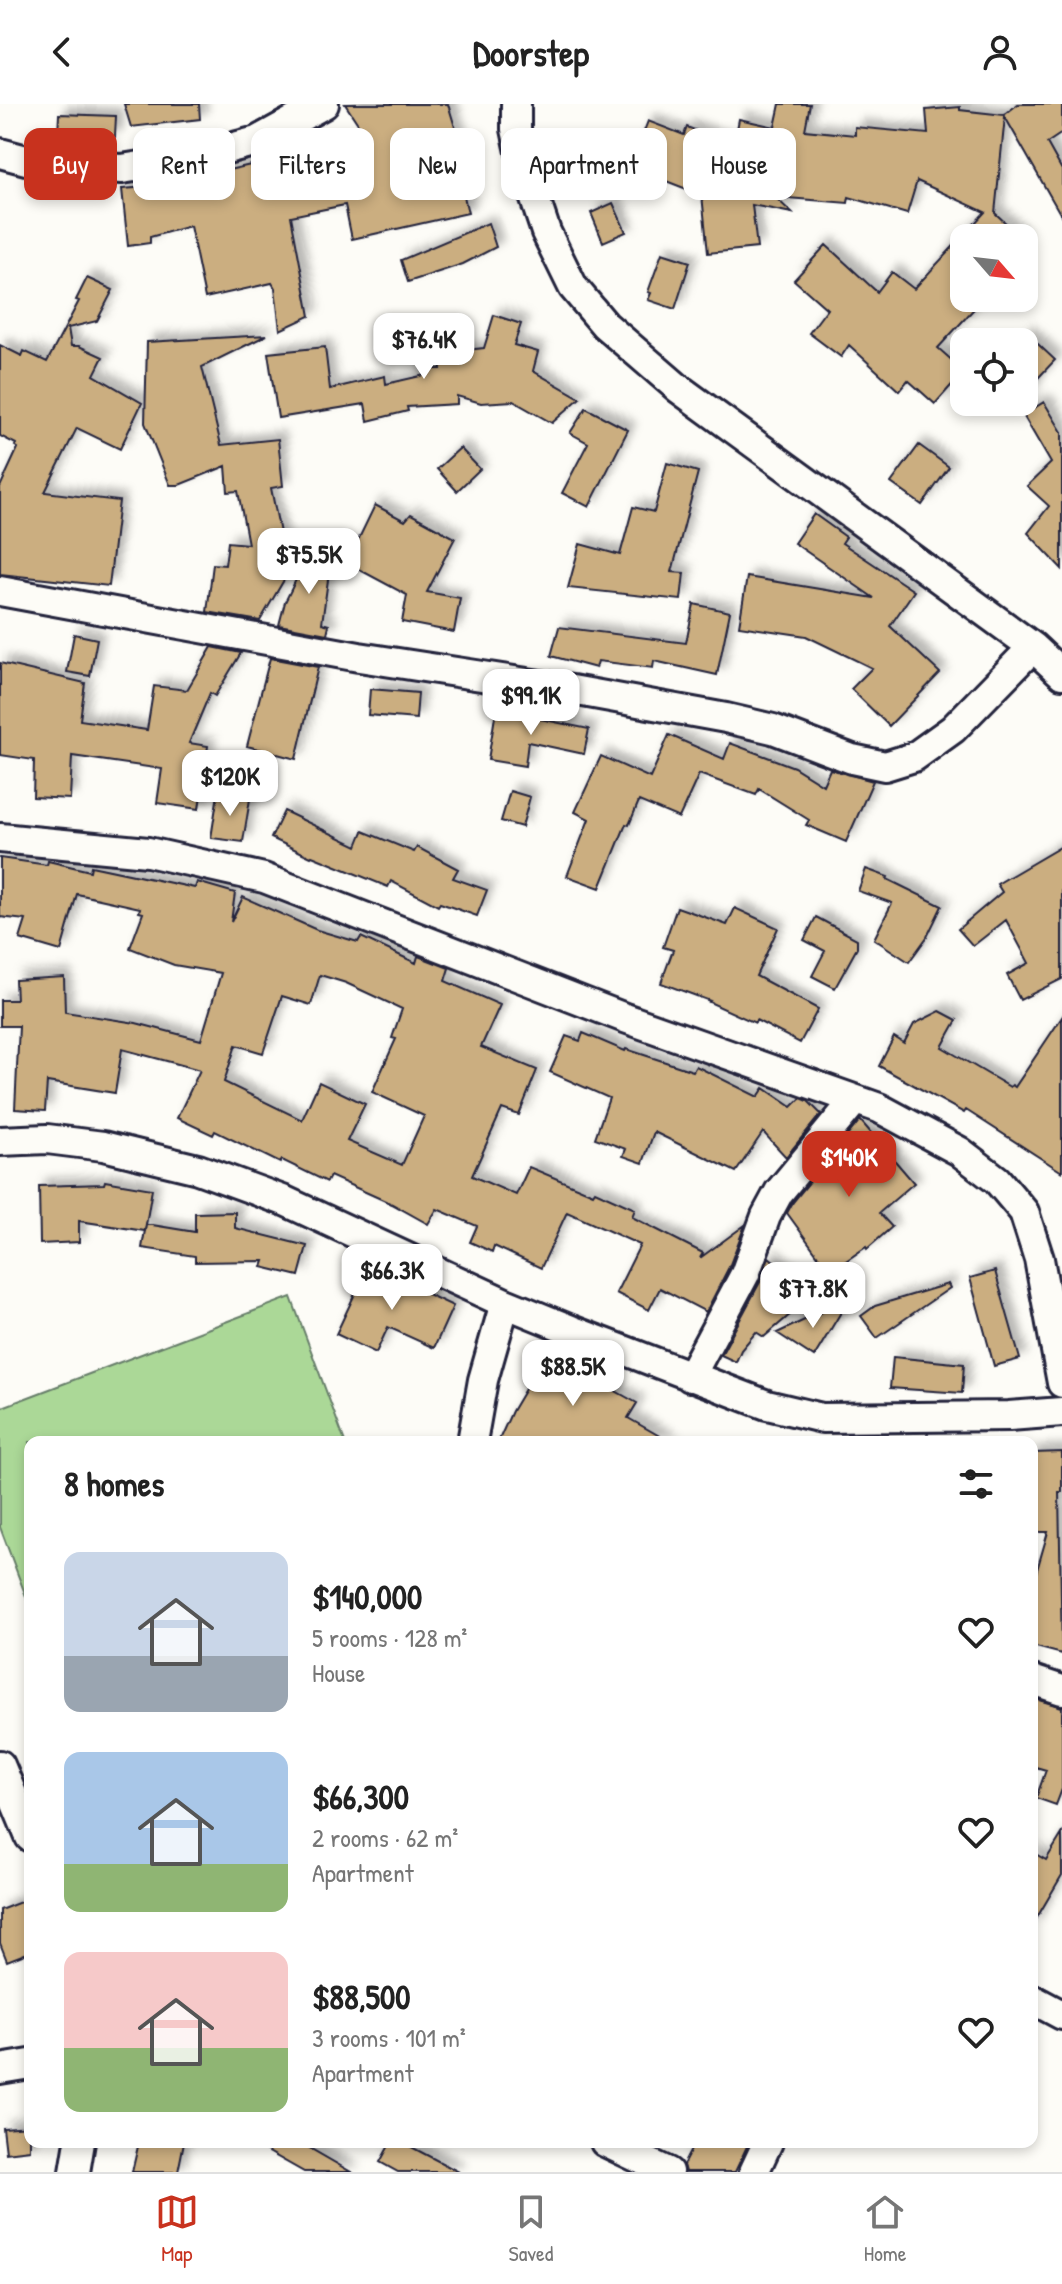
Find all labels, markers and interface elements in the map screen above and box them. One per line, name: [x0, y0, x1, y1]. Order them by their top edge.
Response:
text: Doorstep: [473, 28, 589, 77]
icon: back: [40, 30, 84, 74]
icon: person: [978, 30, 1022, 74]
chip: Buy: [24, 128, 117, 200]
chip: Rent: [133, 128, 235, 200]
chip: Filters: [251, 128, 374, 200]
chip: New: [390, 128, 485, 200]
chip: Apartment: [501, 128, 667, 200]
chip: House: [683, 128, 796, 200]
north arrow: [950, 224, 1038, 312]
map controls: [950, 224, 1038, 416]
pin: $76.4K: [359, 313, 489, 381]
text: $76.4K: [391, 321, 457, 356]
button: locate: [950, 328, 1038, 416]
pin: $75.5K: [244, 528, 374, 596]
text: $75.5K: [275, 536, 343, 571]
pin: $99.1K: [466, 669, 596, 737]
text: $99.1K: [501, 677, 561, 712]
pin: $120K: [174, 750, 286, 818]
text: $120K: [200, 758, 260, 793]
pin: $140K: [793, 1131, 905, 1199]
text: $140K: [820, 1139, 878, 1174]
pin: $66.3K: [327, 1244, 457, 1312]
text: $66.3K: [360, 1252, 424, 1287]
pin: $77.8K: [748, 1262, 878, 1330]
text: $77.8K: [778, 1270, 848, 1305]
pin: $88.5K: [508, 1340, 638, 1408]
text: $88.5K: [540, 1348, 606, 1383]
text: 8 homes: [64, 1461, 164, 1507]
icon: filters: [954, 1462, 998, 1506]
text: $140,000: [312, 1574, 422, 1620]
icon: home: [128, 1584, 224, 1680]
icon: heart: [954, 1610, 998, 1654]
text: 5 rooms · 128 m²: [312, 1620, 467, 1655]
text: House: [312, 1655, 365, 1690]
text: $66,300: [312, 1774, 409, 1820]
icon: home: [128, 1784, 224, 1880]
icon: heart: [954, 1810, 998, 1854]
text: 2 rooms · 62 m²: [312, 1820, 458, 1855]
text: Apartment: [312, 1855, 414, 1890]
text: $88,500: [312, 1974, 410, 2020]
icon: home: [128, 1984, 224, 2080]
icon: heart: [954, 2010, 998, 2054]
text: 3 rooms · 101 m²: [312, 2020, 466, 2055]
text: Apartment: [312, 2055, 414, 2090]
tab: Map: [155, 2190, 199, 2268]
tab: Saved: [509, 2190, 553, 2268]
tab: Home: [863, 2190, 907, 2268]

